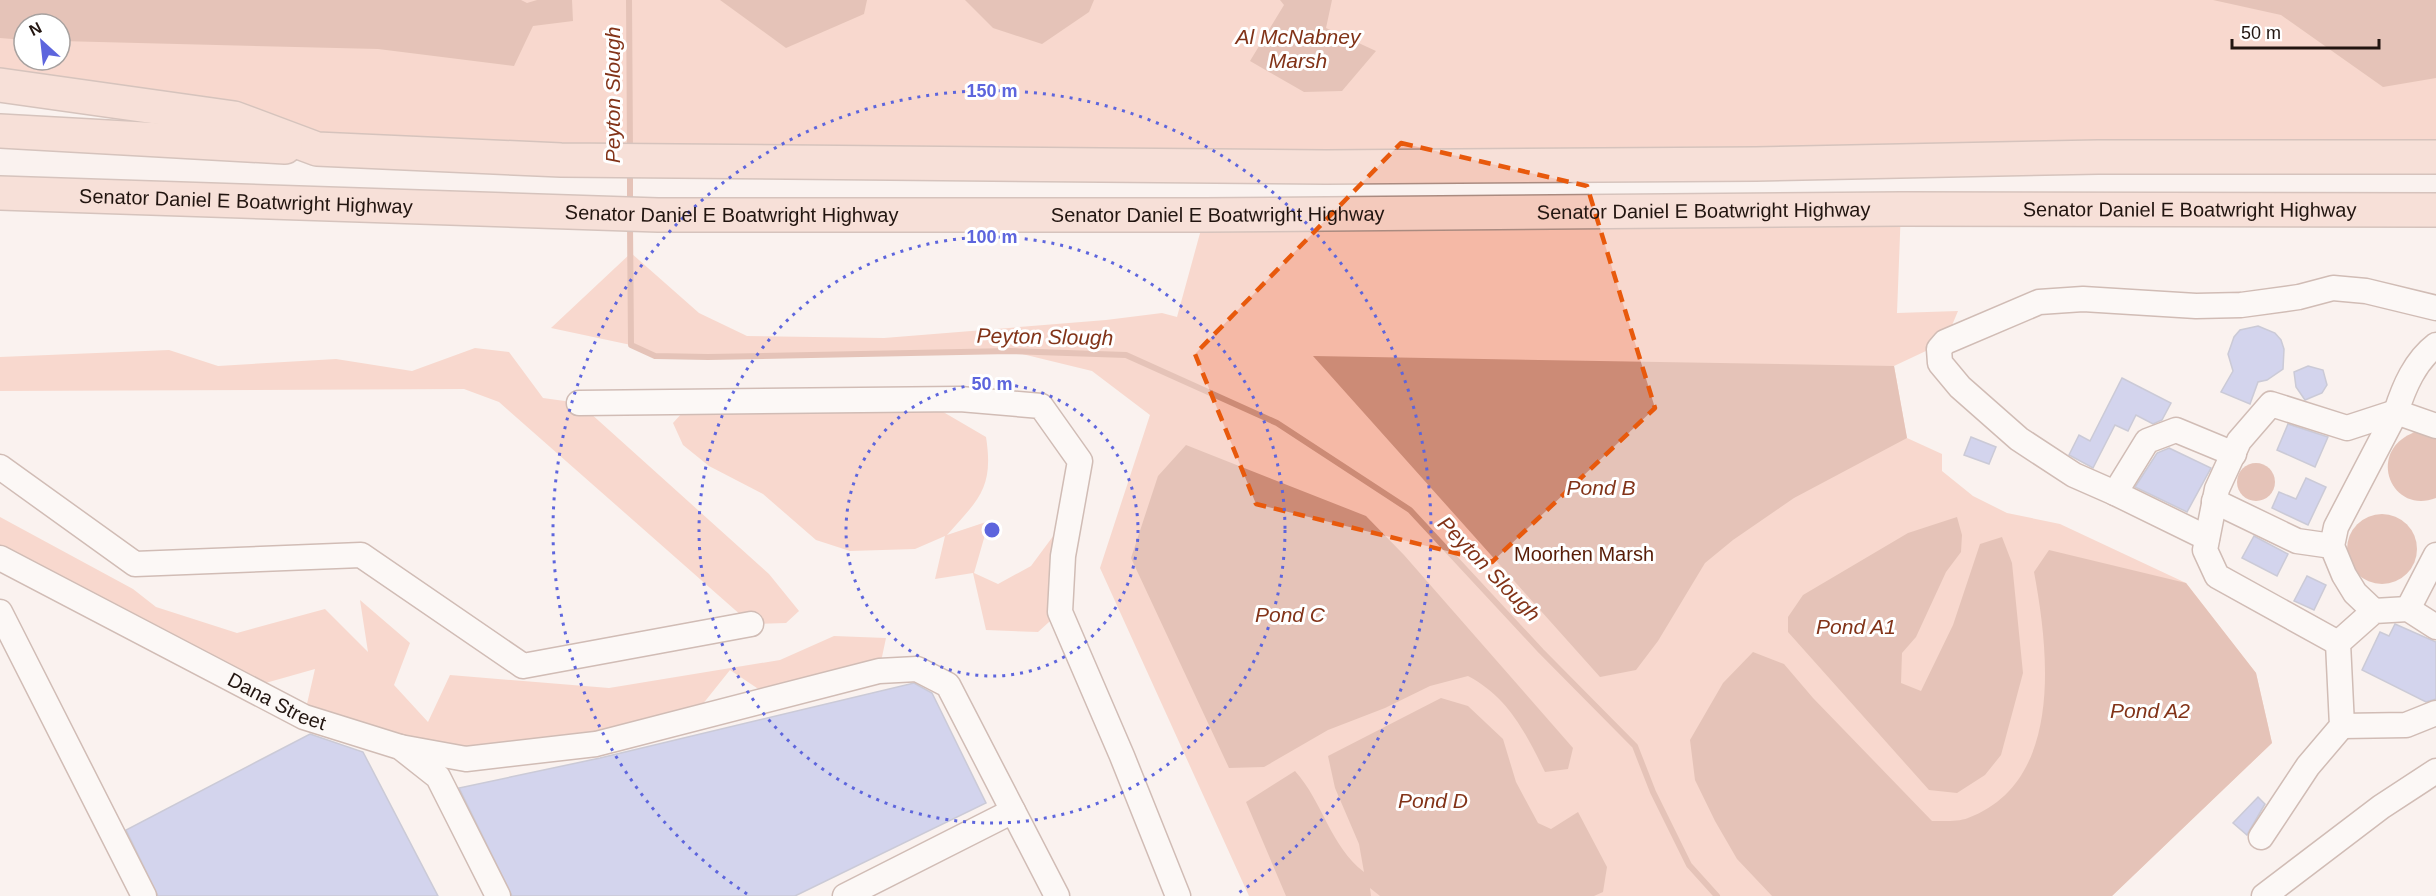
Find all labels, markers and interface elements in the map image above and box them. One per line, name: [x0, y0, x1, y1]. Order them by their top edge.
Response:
north arrow: [12, 12, 72, 72]
scale bar: [2232, 12, 2379, 50]
text: N: [26, 19, 44, 39]
text: 50 m: [2241, 23, 2281, 43]
water label: Al McNabney Marsh: [1234, 25, 1362, 72]
water label: Peyton Slough: [601, 27, 624, 163]
text: 150 m: [966, 81, 1018, 101]
street label: Senator Daniel E Boatwright Highway: [79, 185, 413, 218]
street label: Senator Daniel E Boatwright Highway: [1537, 198, 1871, 223]
street label: Senator Daniel E Boatwright Highway: [2023, 198, 2356, 221]
street label: Senator Daniel E Boatwright Highway: [564, 201, 898, 226]
street label: Senator Daniel E Boatwright Highway: [1051, 202, 1385, 226]
text: 100 m: [966, 227, 1018, 247]
water label: Peyton Slough: [977, 324, 1114, 349]
text: 50 m: [971, 374, 1013, 394]
water label: Pond B: [1567, 476, 1635, 499]
water label: Peyton Slough: [1434, 512, 1545, 626]
centre of rings: [982, 520, 1002, 540]
park label: Moorhen Marsh: [1514, 543, 1654, 565]
water label: Pond C: [1255, 603, 1326, 626]
water label: Pond A1: [1816, 615, 1896, 638]
street label: Dana Street: [224, 668, 329, 734]
water label: Pond A2: [2110, 699, 2190, 722]
water label: Pond D: [1398, 789, 1468, 812]

